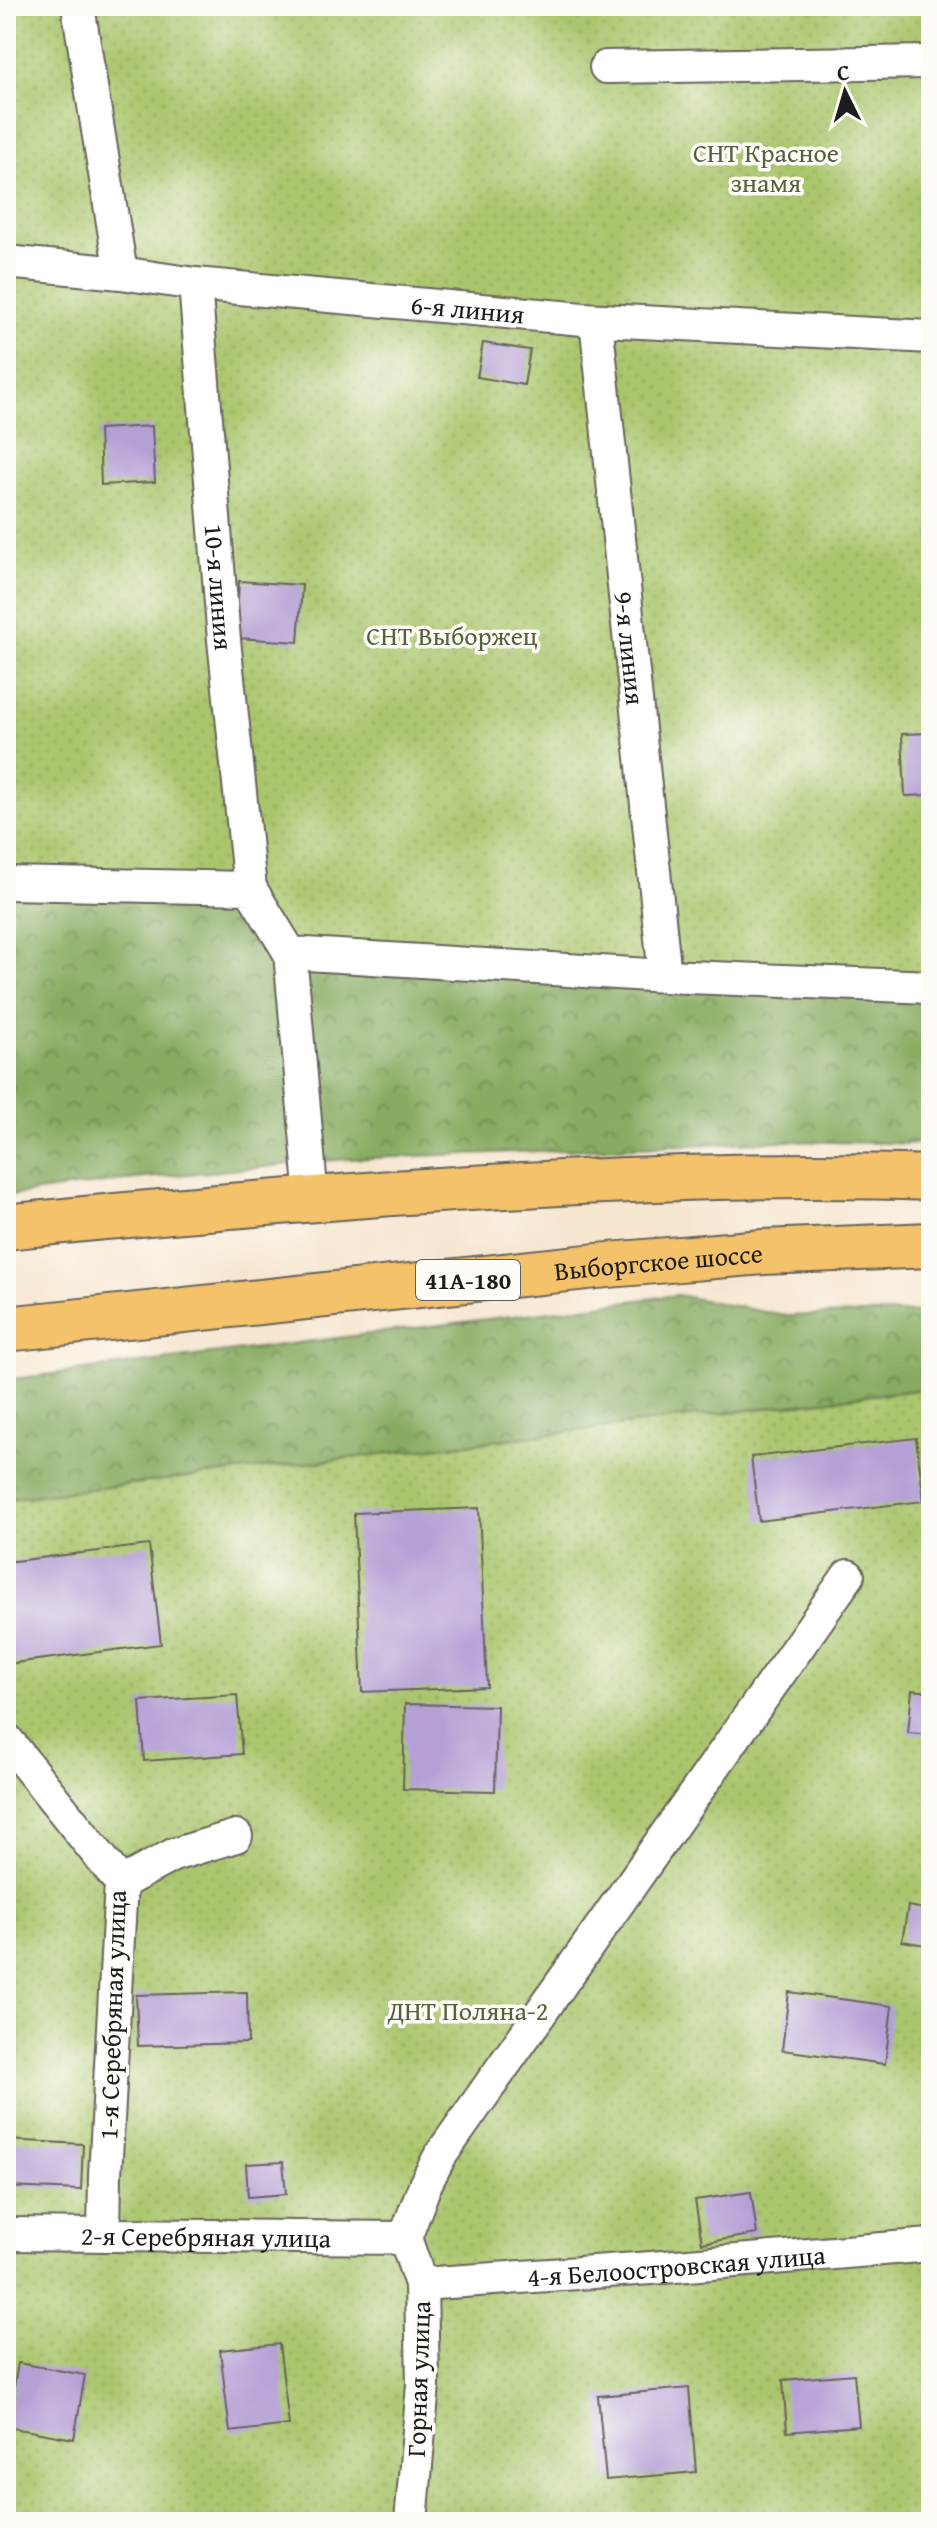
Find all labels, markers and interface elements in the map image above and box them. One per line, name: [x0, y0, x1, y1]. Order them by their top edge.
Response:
north arrow: [805, 52, 885, 132]
text: С: [836, 56, 851, 89]
park label: СНТ Красное знамя: [693, 133, 839, 202]
street label: 6-я линия: [409, 284, 526, 333]
street label: 10-я линия: [195, 522, 244, 652]
street label: 9-я линия: [605, 590, 656, 707]
park label: СНТ Выборжец: [366, 616, 538, 655]
street label: Выборгское шоссе: [552, 1233, 764, 1290]
road number: 41А-180: [416, 1260, 520, 1300]
street label: 1-я Серебряная улица: [88, 1889, 136, 2141]
park label: ДНТ Поляна-2: [387, 1991, 548, 2030]
street label: 2-я Серебряная улица: [81, 2215, 332, 2257]
street label: 4-я Белоостровская улица: [526, 2234, 828, 2296]
street label: Горная улица: [396, 2300, 440, 2458]

